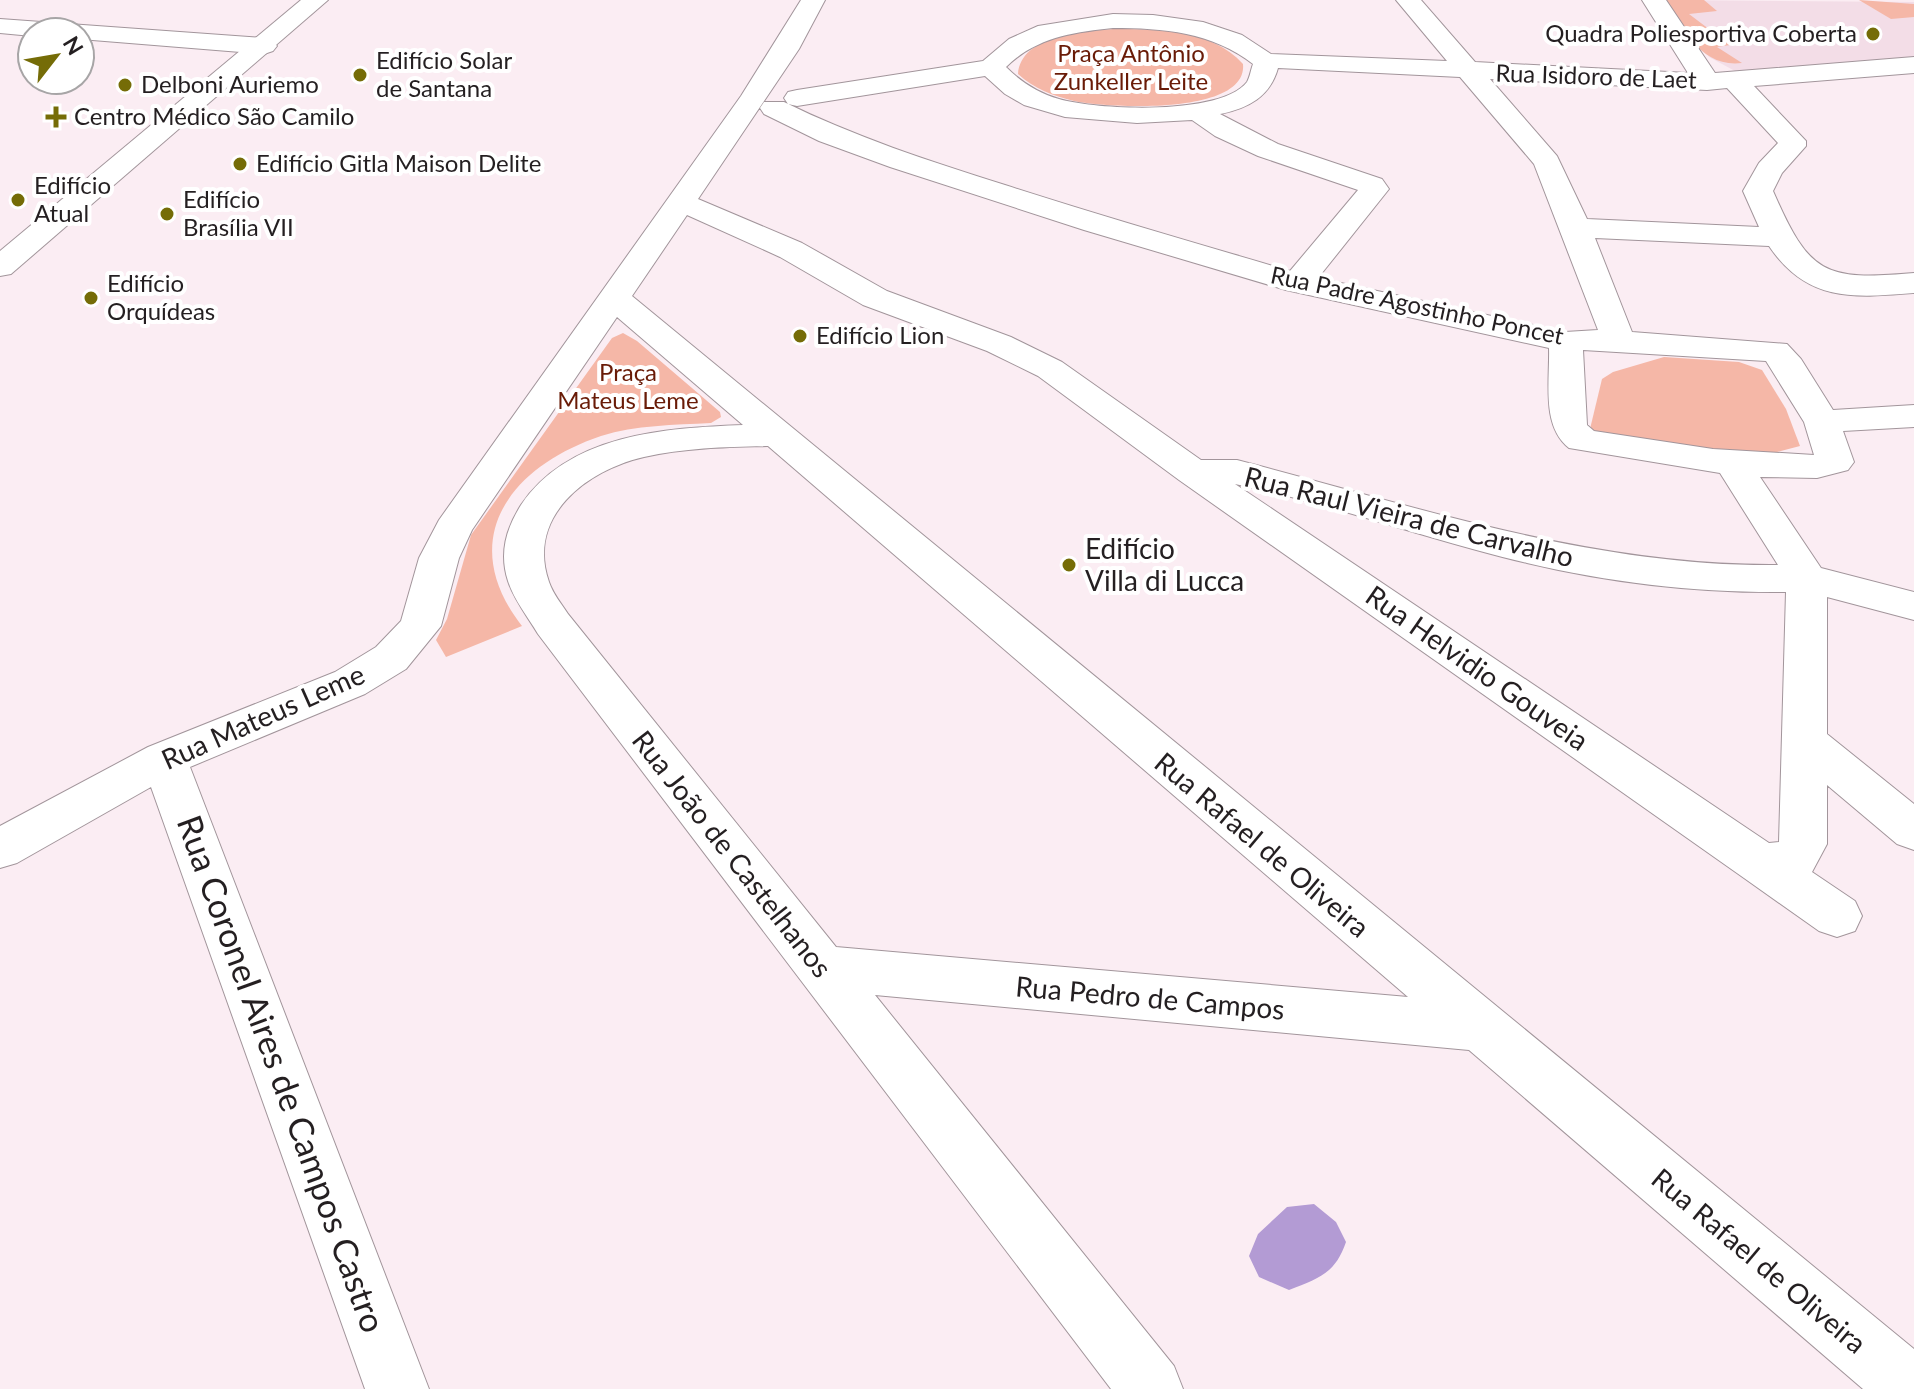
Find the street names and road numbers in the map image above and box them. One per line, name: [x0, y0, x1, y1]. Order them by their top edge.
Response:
street label: Rua Isidoro de Laet: [1495, 57, 1698, 94]
street label: Rua Padre Agostinho Poncet: [1268, 259, 1567, 350]
street label: Rua Raul Vieira de Carvalho: [1241, 459, 1577, 573]
street label: Rua Helvidio Gouveia: [1360, 578, 1595, 757]
street label: Rua Mateus Leme: [156, 656, 369, 776]
street label: Rua João de Castelhanos: [626, 723, 840, 984]
street label: Rua Rafael de Oliveira: [1149, 745, 1377, 944]
street label: Rua Coronel Aires de Campos Castro: [170, 809, 395, 1337]
street label: Rua Pedro de Campos: [1014, 968, 1286, 1026]
street label: Rua Rafael de Oliveira: [1646, 1161, 1874, 1360]

